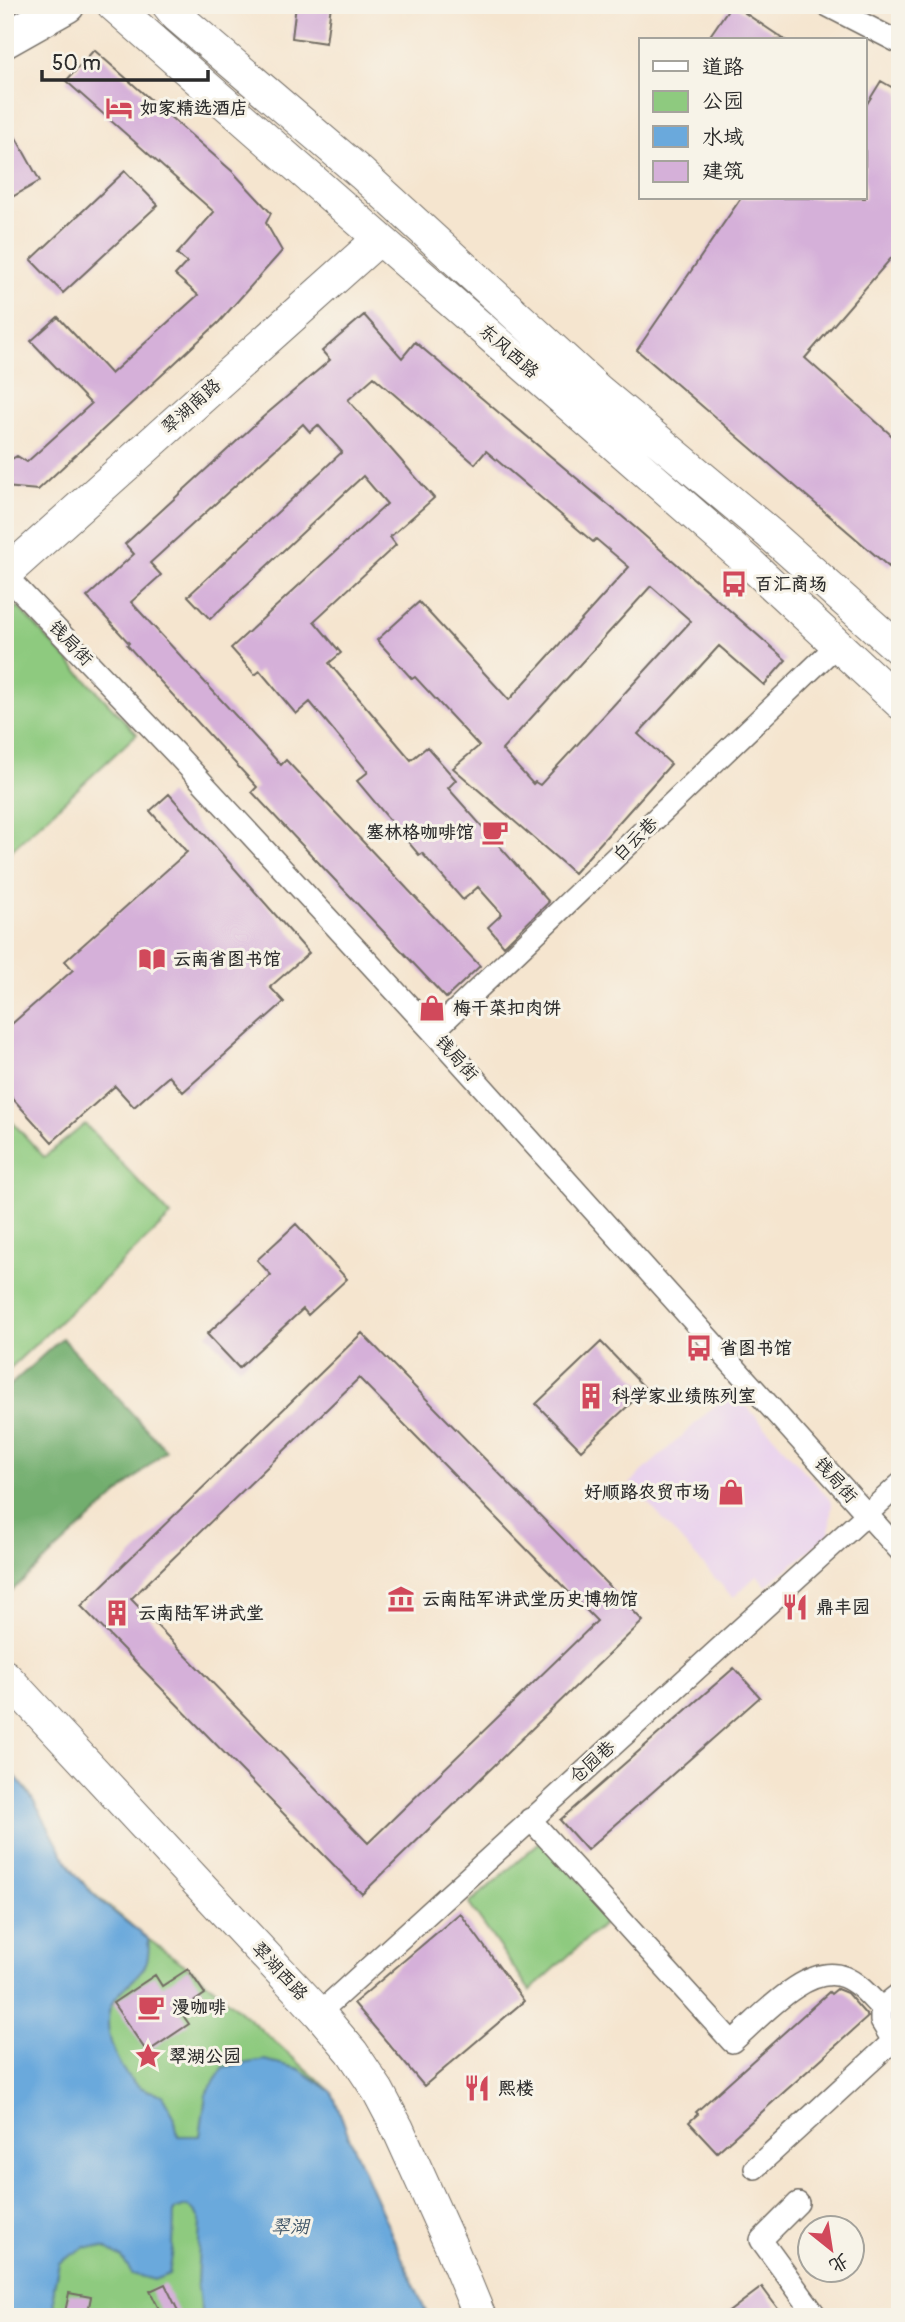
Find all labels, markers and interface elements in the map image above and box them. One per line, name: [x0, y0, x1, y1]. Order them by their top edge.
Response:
scale bar: [42, 38, 208, 82]
legend: [639, 38, 866, 200]
text: 50 m: [52, 50, 101, 77]
text: 道路: [702, 54, 744, 81]
text: 公园: [702, 88, 744, 115]
hotel icon: 如家精选酒店: [104, 93, 134, 123]
place label: 如家精选酒店: [140, 97, 248, 120]
text: 水域: [702, 124, 744, 151]
text: 建筑: [702, 158, 744, 185]
street label: 东风西路: [474, 319, 543, 384]
street label: 翠湖南路: [157, 374, 226, 439]
bus stop icon: 百汇商场: [719, 569, 749, 599]
place label: 百汇商场: [755, 573, 827, 596]
street label: 钱局街: [44, 616, 98, 671]
street label: 白云巷: [608, 812, 663, 866]
cafe icon: 塞林格咖啡馆: [480, 817, 510, 847]
place label: 塞林格咖啡馆: [366, 821, 474, 844]
library icon: 云南省图书馆: [137, 944, 167, 974]
place label: 云南省图书馆: [173, 948, 281, 971]
shop icon: 梅干菜扣肉饼: [417, 993, 447, 1023]
place label: 梅干菜扣肉饼: [453, 997, 561, 1020]
street label: 钱局街: [430, 1031, 483, 1086]
bus stop icon: 省图书馆: [684, 1333, 714, 1363]
place label: 省图书馆: [720, 1337, 792, 1360]
building icon: 科学家业绩陈列室: [576, 1381, 606, 1411]
place label: 科学家业绩陈列室: [612, 1385, 756, 1408]
street label: 钱局街: [809, 1453, 862, 1508]
shop icon: 好顺路农贸市场: [716, 1477, 746, 1507]
place label: 好顺路农贸市场: [584, 1481, 710, 1504]
museum icon: 云南陆军讲武堂历史博物馆: [386, 1584, 416, 1614]
place label: 云南陆军讲武堂历史博物馆: [422, 1588, 638, 1611]
restaurant icon: 鼎丰园: [780, 1592, 810, 1622]
place label: 鼎丰园: [816, 1596, 870, 1619]
building icon: 云南陆军讲武堂: [102, 1598, 132, 1628]
place label: 云南陆军讲武堂: [138, 1602, 264, 1625]
street label: 仓园巷: [565, 1736, 620, 1789]
street label: 翠湖西路: [247, 1937, 313, 2006]
cafe icon: 漫咖啡: [136, 1992, 166, 2022]
place label: 漫咖啡: [172, 1996, 226, 2019]
place icon: 翠湖公园: [133, 2041, 163, 2071]
place label: 翠湖公园: [169, 2045, 241, 2068]
restaurant icon: 熙楼: [462, 2073, 492, 2103]
place label: 熙楼: [498, 2077, 534, 2100]
north arrow: [796, 2214, 866, 2284]
water label: 翠湖: [271, 2215, 311, 2239]
text: 北: [825, 2248, 853, 2278]

